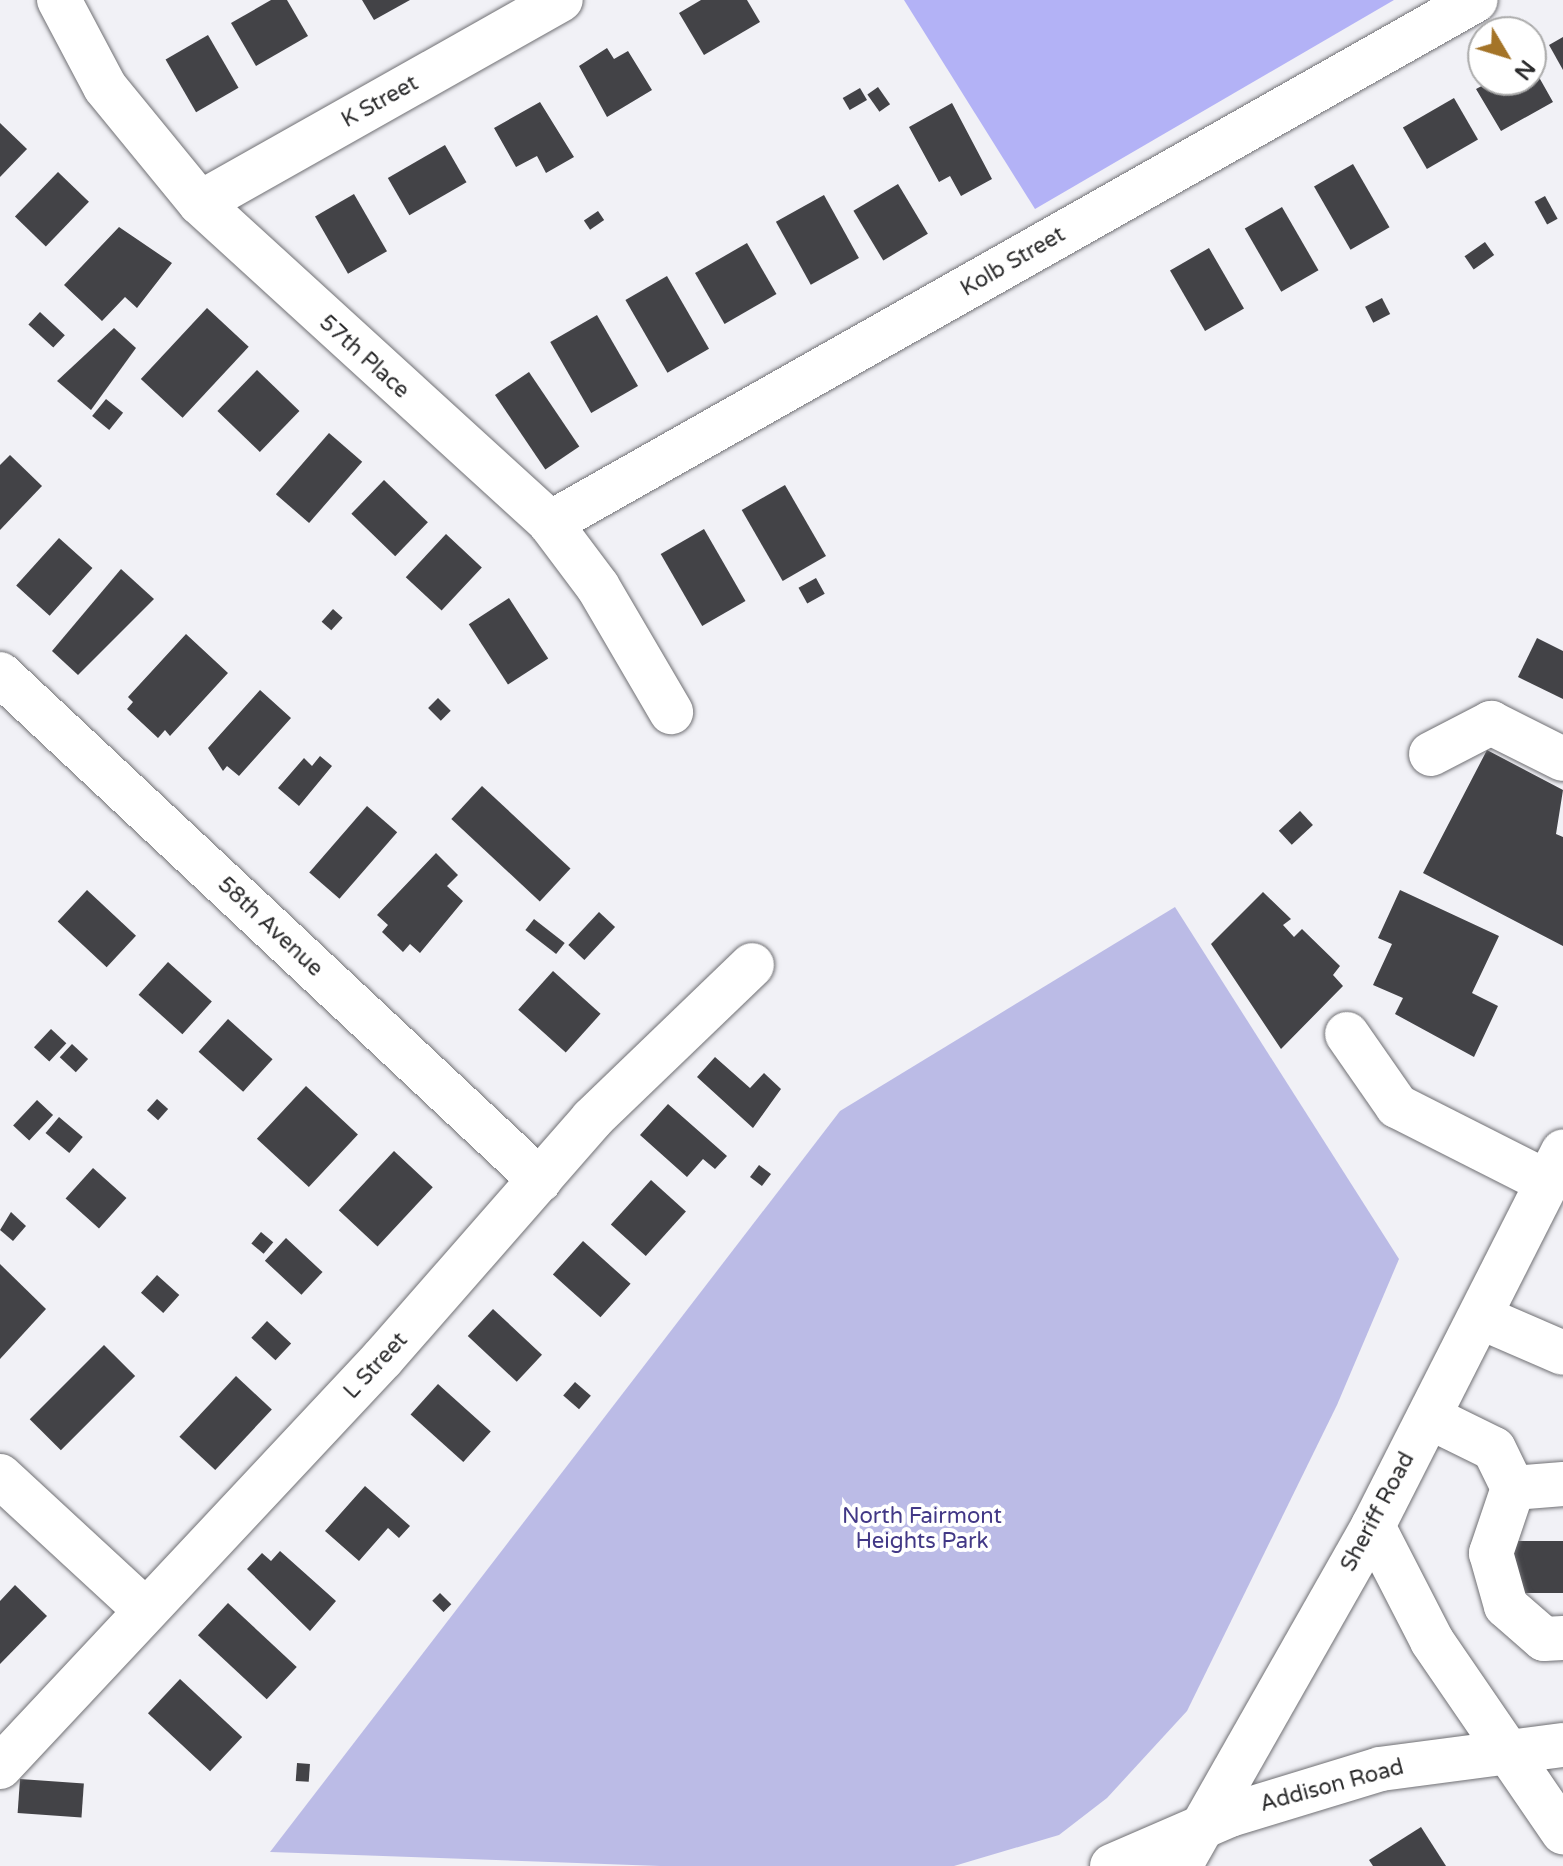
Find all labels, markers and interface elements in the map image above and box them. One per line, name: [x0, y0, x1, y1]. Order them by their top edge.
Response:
north arrow: [1467, 16, 1547, 96]
text: N: [1509, 55, 1540, 85]
street label: K Street: [337, 70, 423, 134]
street label: Kolb Street: [956, 222, 1070, 302]
street label: 57th Place: [314, 310, 414, 404]
street label: 58th Avenue: [212, 872, 328, 982]
street label: L Street: [339, 1327, 413, 1405]
street label: Sheriff Road: [1336, 1448, 1420, 1576]
park label: North Fairmont Heights Park: [842, 1503, 1002, 1554]
street label: Addison Road: [1257, 1754, 1407, 1818]

